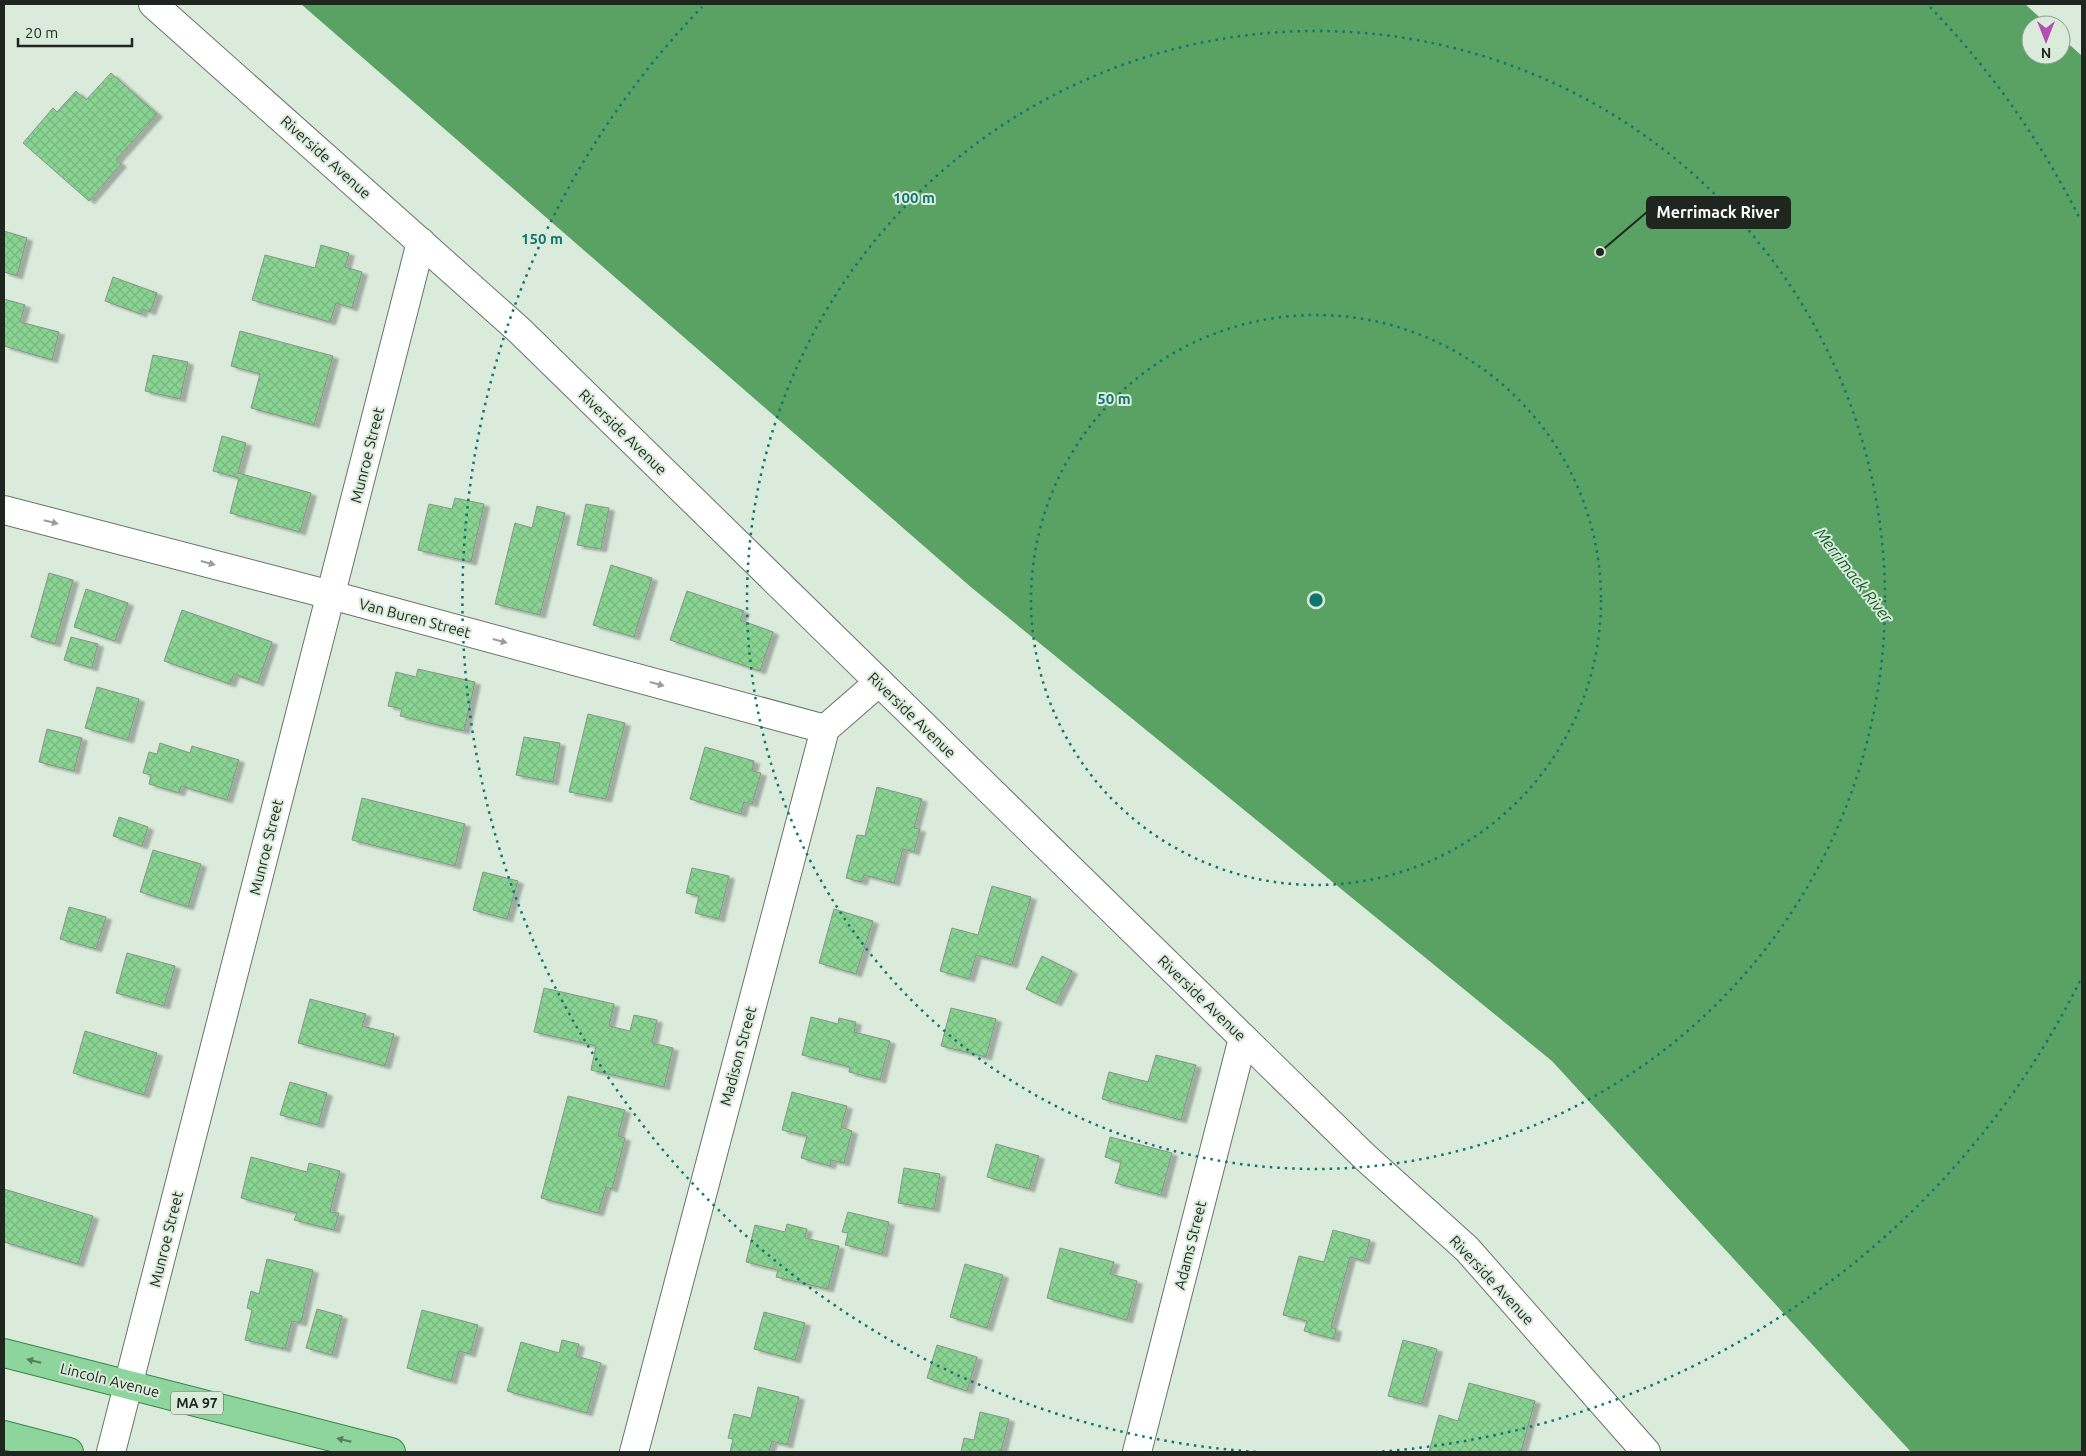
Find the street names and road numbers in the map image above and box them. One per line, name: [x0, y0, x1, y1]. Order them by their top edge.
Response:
street label: Riverside Avenue: [277, 112, 375, 202]
street label: Riverside Avenue: [576, 386, 670, 478]
street label: Munroe Street: [347, 405, 387, 505]
street label: Van Buren Street: [357, 595, 473, 641]
street label: Riverside Avenue: [865, 669, 959, 761]
street label: Munroe Street: [246, 797, 286, 897]
street label: Riverside Avenue: [1155, 952, 1249, 1044]
street label: Madison Street: [717, 1004, 759, 1108]
street label: Munroe Street: [146, 1189, 186, 1289]
street label: Adams Street: [1171, 1199, 1209, 1291]
street label: Riverside Avenue: [1446, 1232, 1538, 1328]
street label: Lincoln Avenue: [58, 1359, 162, 1401]
road number: MA 97: [171, 1392, 223, 1415]

